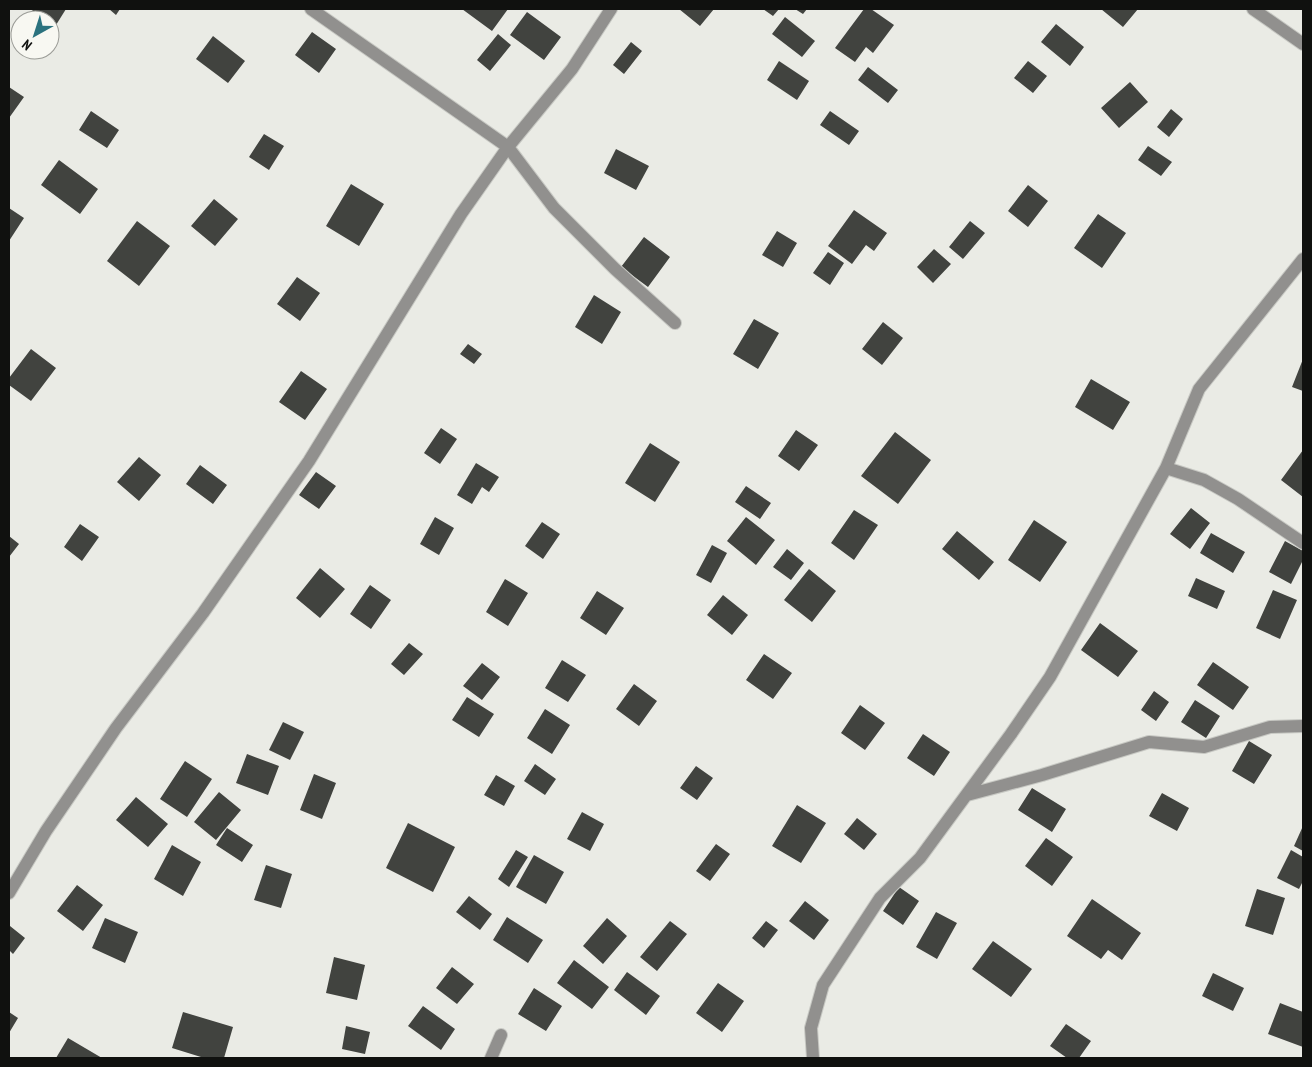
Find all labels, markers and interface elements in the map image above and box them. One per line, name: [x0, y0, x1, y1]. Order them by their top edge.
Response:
north arrow: [10, 10, 60, 60]
text: N: [18, 36, 35, 54]

